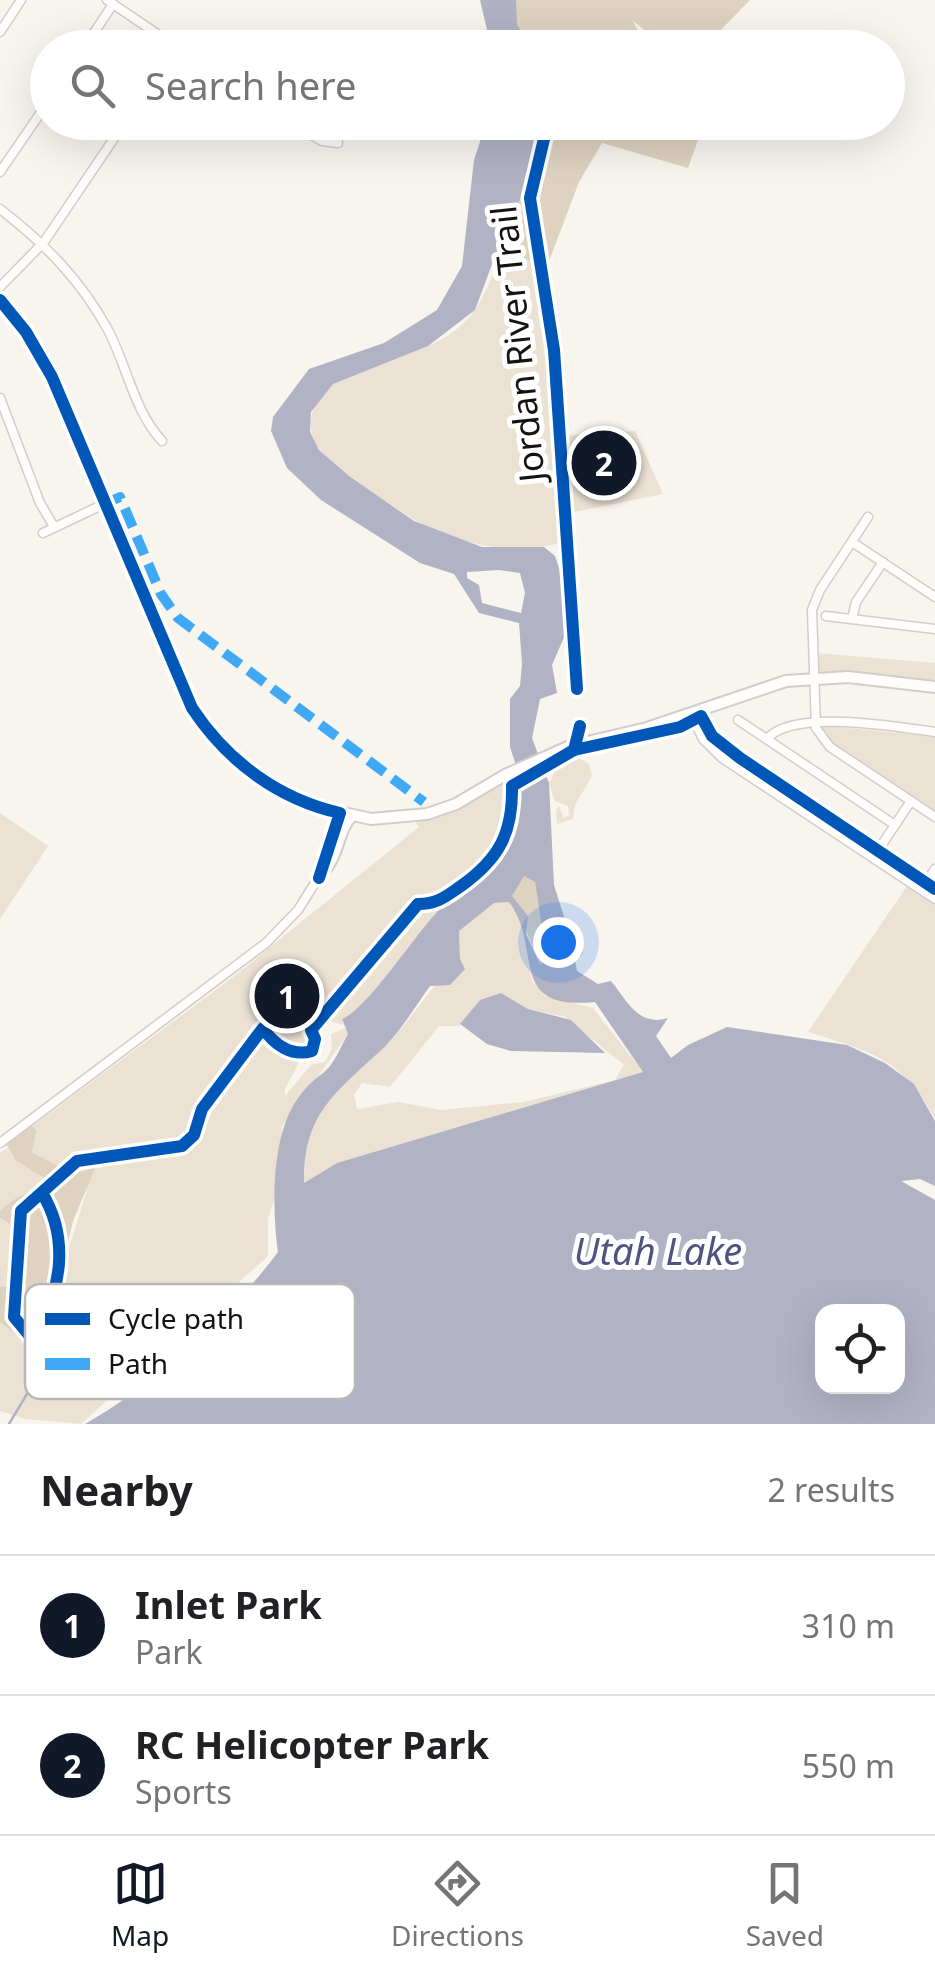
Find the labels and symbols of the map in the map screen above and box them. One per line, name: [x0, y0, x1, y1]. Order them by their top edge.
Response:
street label: Jordan River Trail: [479, 204, 555, 487]
pin: 2: [572, 426, 636, 500]
your location: [533, 917, 584, 968]
pin: 1: [254, 958, 320, 1034]
water label: Utah Lake: [574, 1224, 742, 1276]
legend: [25, 1284, 355, 1399]
text: Cycle path: [108, 1299, 244, 1337]
text: Path: [108, 1344, 168, 1382]

